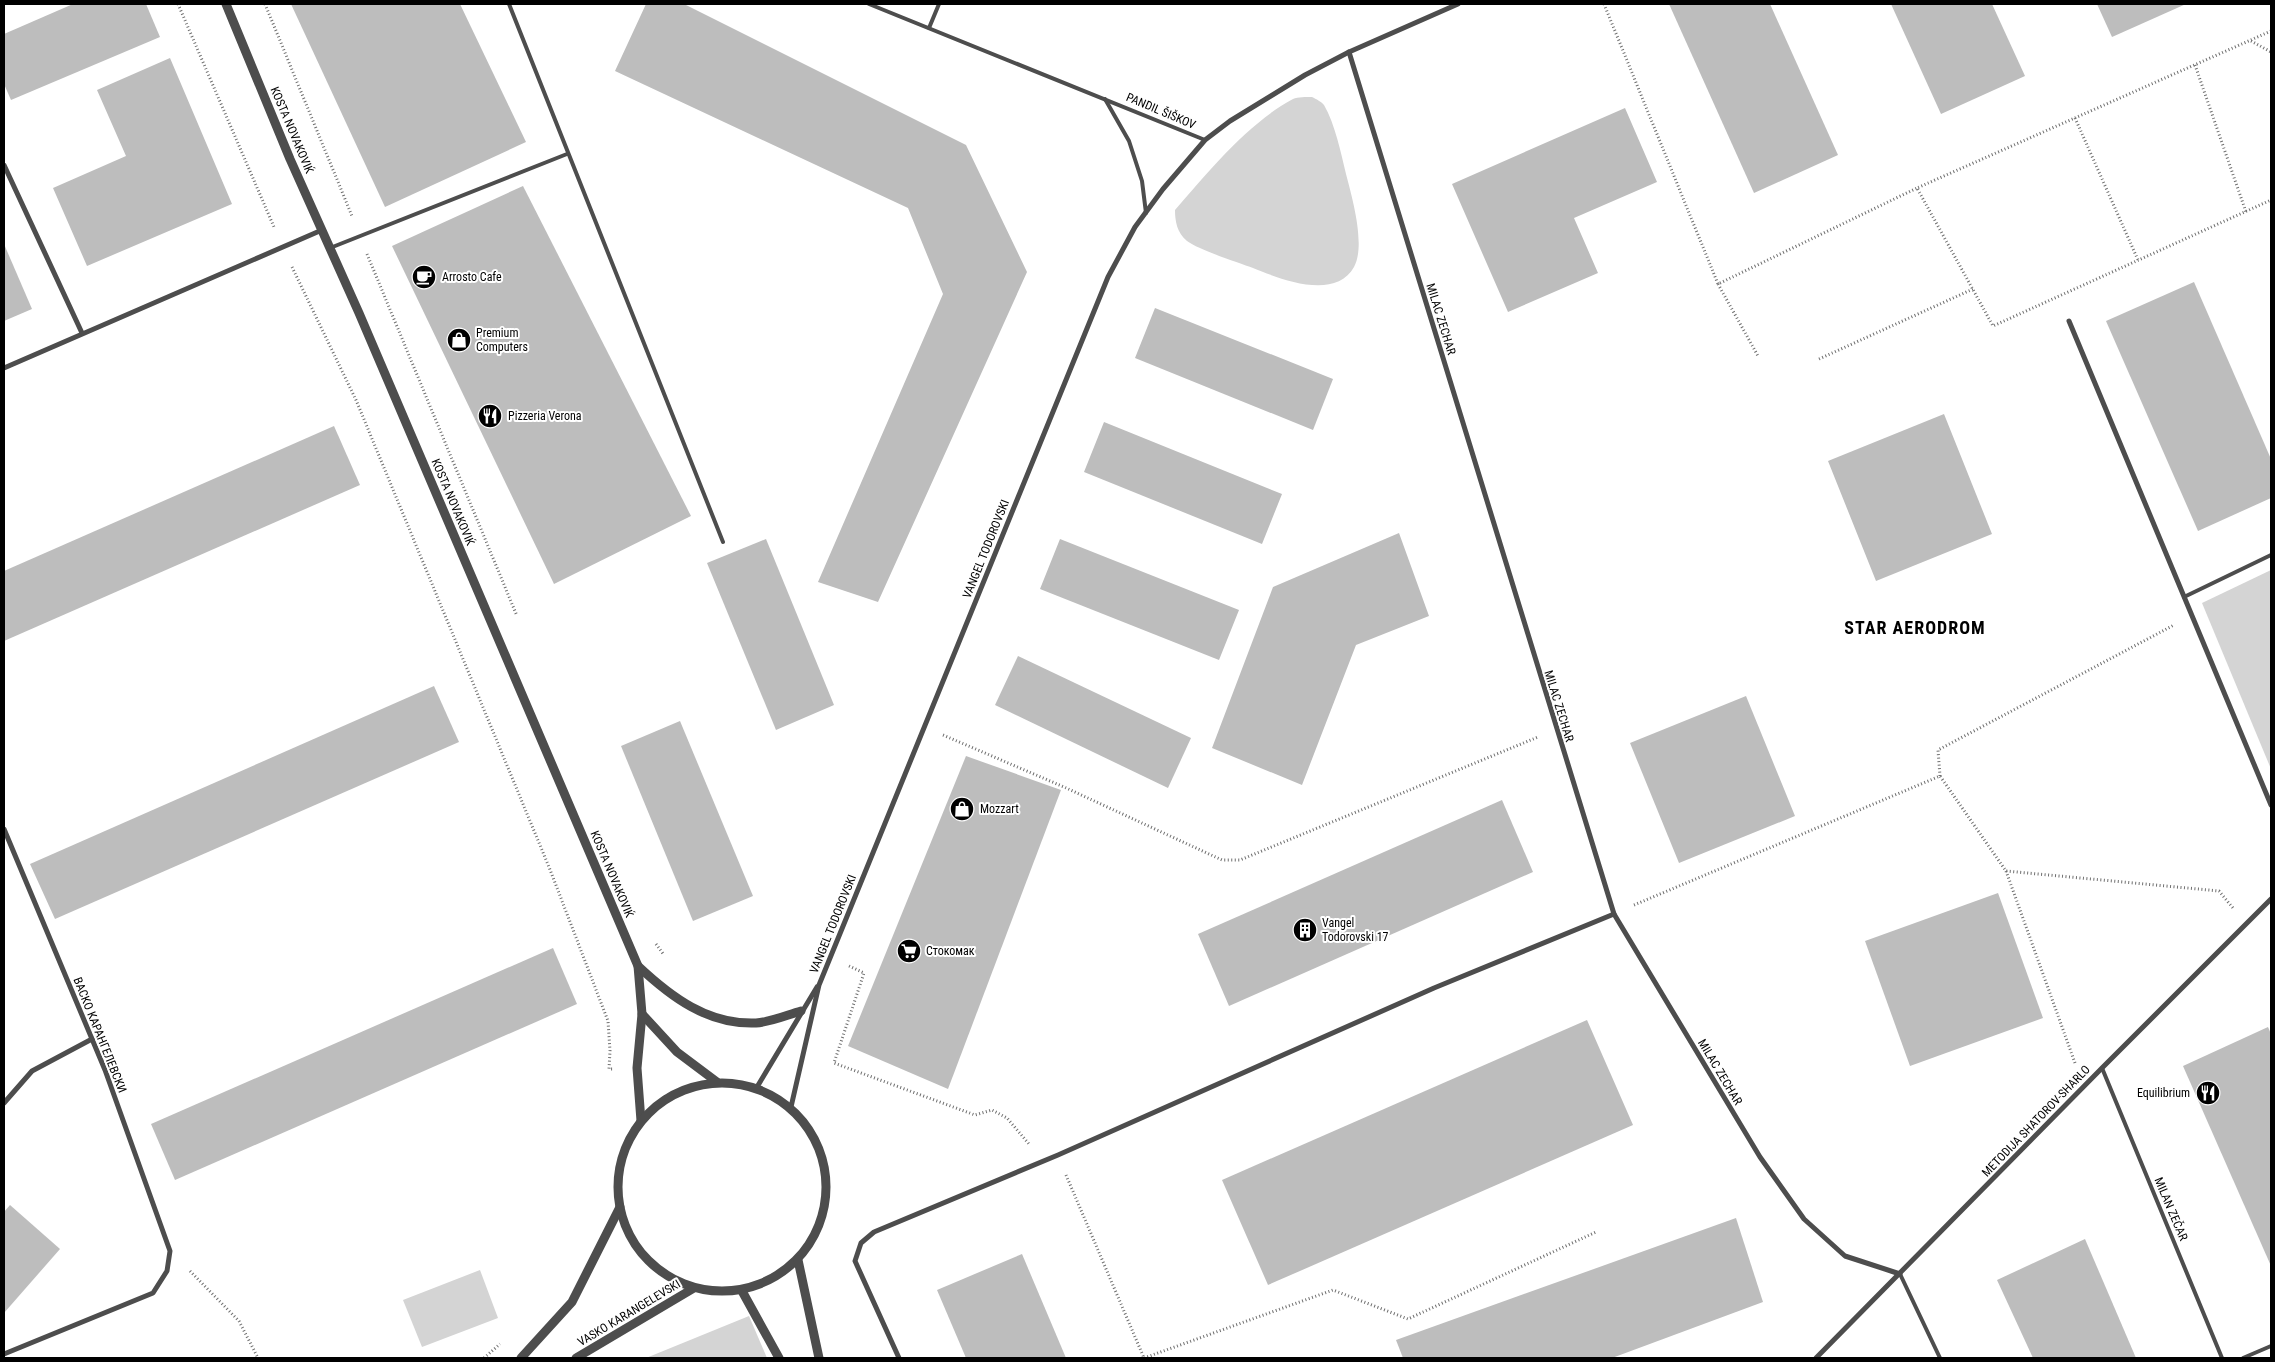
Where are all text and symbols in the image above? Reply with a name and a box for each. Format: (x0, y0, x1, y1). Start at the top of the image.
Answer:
street label: KOSTA NOVAKOVIḰ (267, 84, 318, 176)
street label: PANDIL ŠIŠKOV (1124, 89, 1198, 132)
cafe icon: Arrosto Cafe (411, 264, 437, 290)
place label: Arrosto Cafe (442, 270, 502, 284)
street label: MILAC ZECHAR (1423, 281, 1459, 357)
place label: Premium Computers (476, 326, 528, 354)
shop icon: Premium Computers (446, 327, 472, 353)
restaurant icon: Pizzeria Verona (477, 403, 503, 429)
place label: Pizzeria Verona (508, 409, 582, 423)
street label: KOSTA NOVAKOVIḰ (428, 456, 479, 548)
street label: VANGEL TODOROVSKI (960, 498, 1012, 600)
district label: STAR AERODROM (1844, 617, 1986, 638)
street label: MILAC ZECHAR (1541, 668, 1577, 744)
shop icon: Mozzart (949, 796, 975, 822)
place label: Mozzart (980, 802, 1019, 816)
street label: KOSTA NOVAKOVIḰ (587, 828, 638, 920)
street label: VANGEL TODOROVSKI (807, 873, 859, 975)
place label: Vangel Todorovski 17 (1322, 916, 1389, 944)
building icon: Vangel Todorovski 17 (1292, 917, 1318, 943)
supermarket icon: Стокомак (896, 938, 922, 964)
place label: Стокомак (926, 944, 975, 958)
street label: ВАСКО КАРАНГЕЛЕВСКИ (70, 975, 130, 1095)
street label: MILAC ZECHAR (1695, 1037, 1745, 1108)
street label: METODIJA SHATOROV-SHARLO (1979, 1062, 2093, 1180)
restaurant icon: Equilibrium (2195, 1080, 2221, 1106)
place label: Equilibrium (2137, 1086, 2190, 1100)
street label: MILAN ZEČAR (2151, 1175, 2192, 1243)
street label: VASKO KARANGELEVSKI (575, 1277, 683, 1349)

